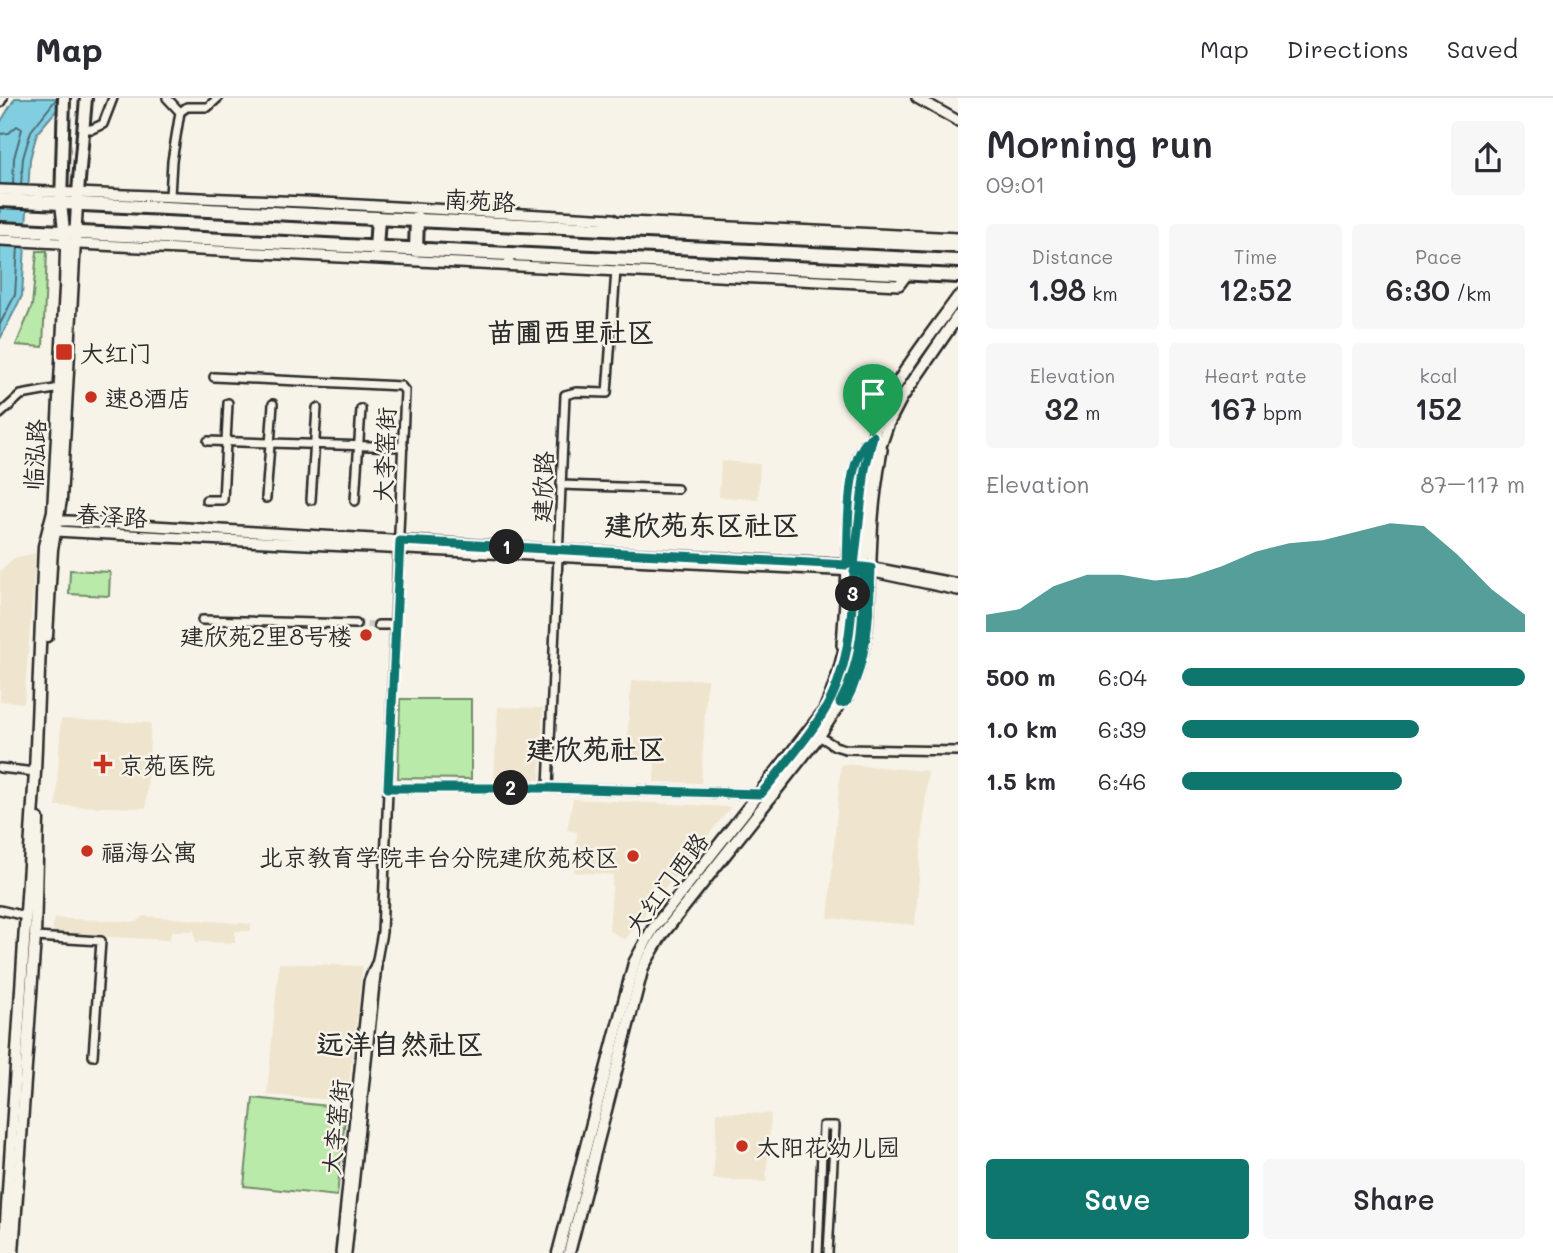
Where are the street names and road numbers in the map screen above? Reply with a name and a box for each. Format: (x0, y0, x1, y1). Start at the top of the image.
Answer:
street label: 南苑路 (443, 183, 517, 217)
street label: 大李窑街 (367, 406, 401, 504)
street label: 临泓路 (17, 418, 51, 492)
street label: 建欣路 (525, 450, 559, 524)
street label: 春泽路 (75, 497, 149, 533)
street label: 大红门西路 (618, 826, 714, 940)
street label: 大李窑街 (315, 1078, 355, 1176)

